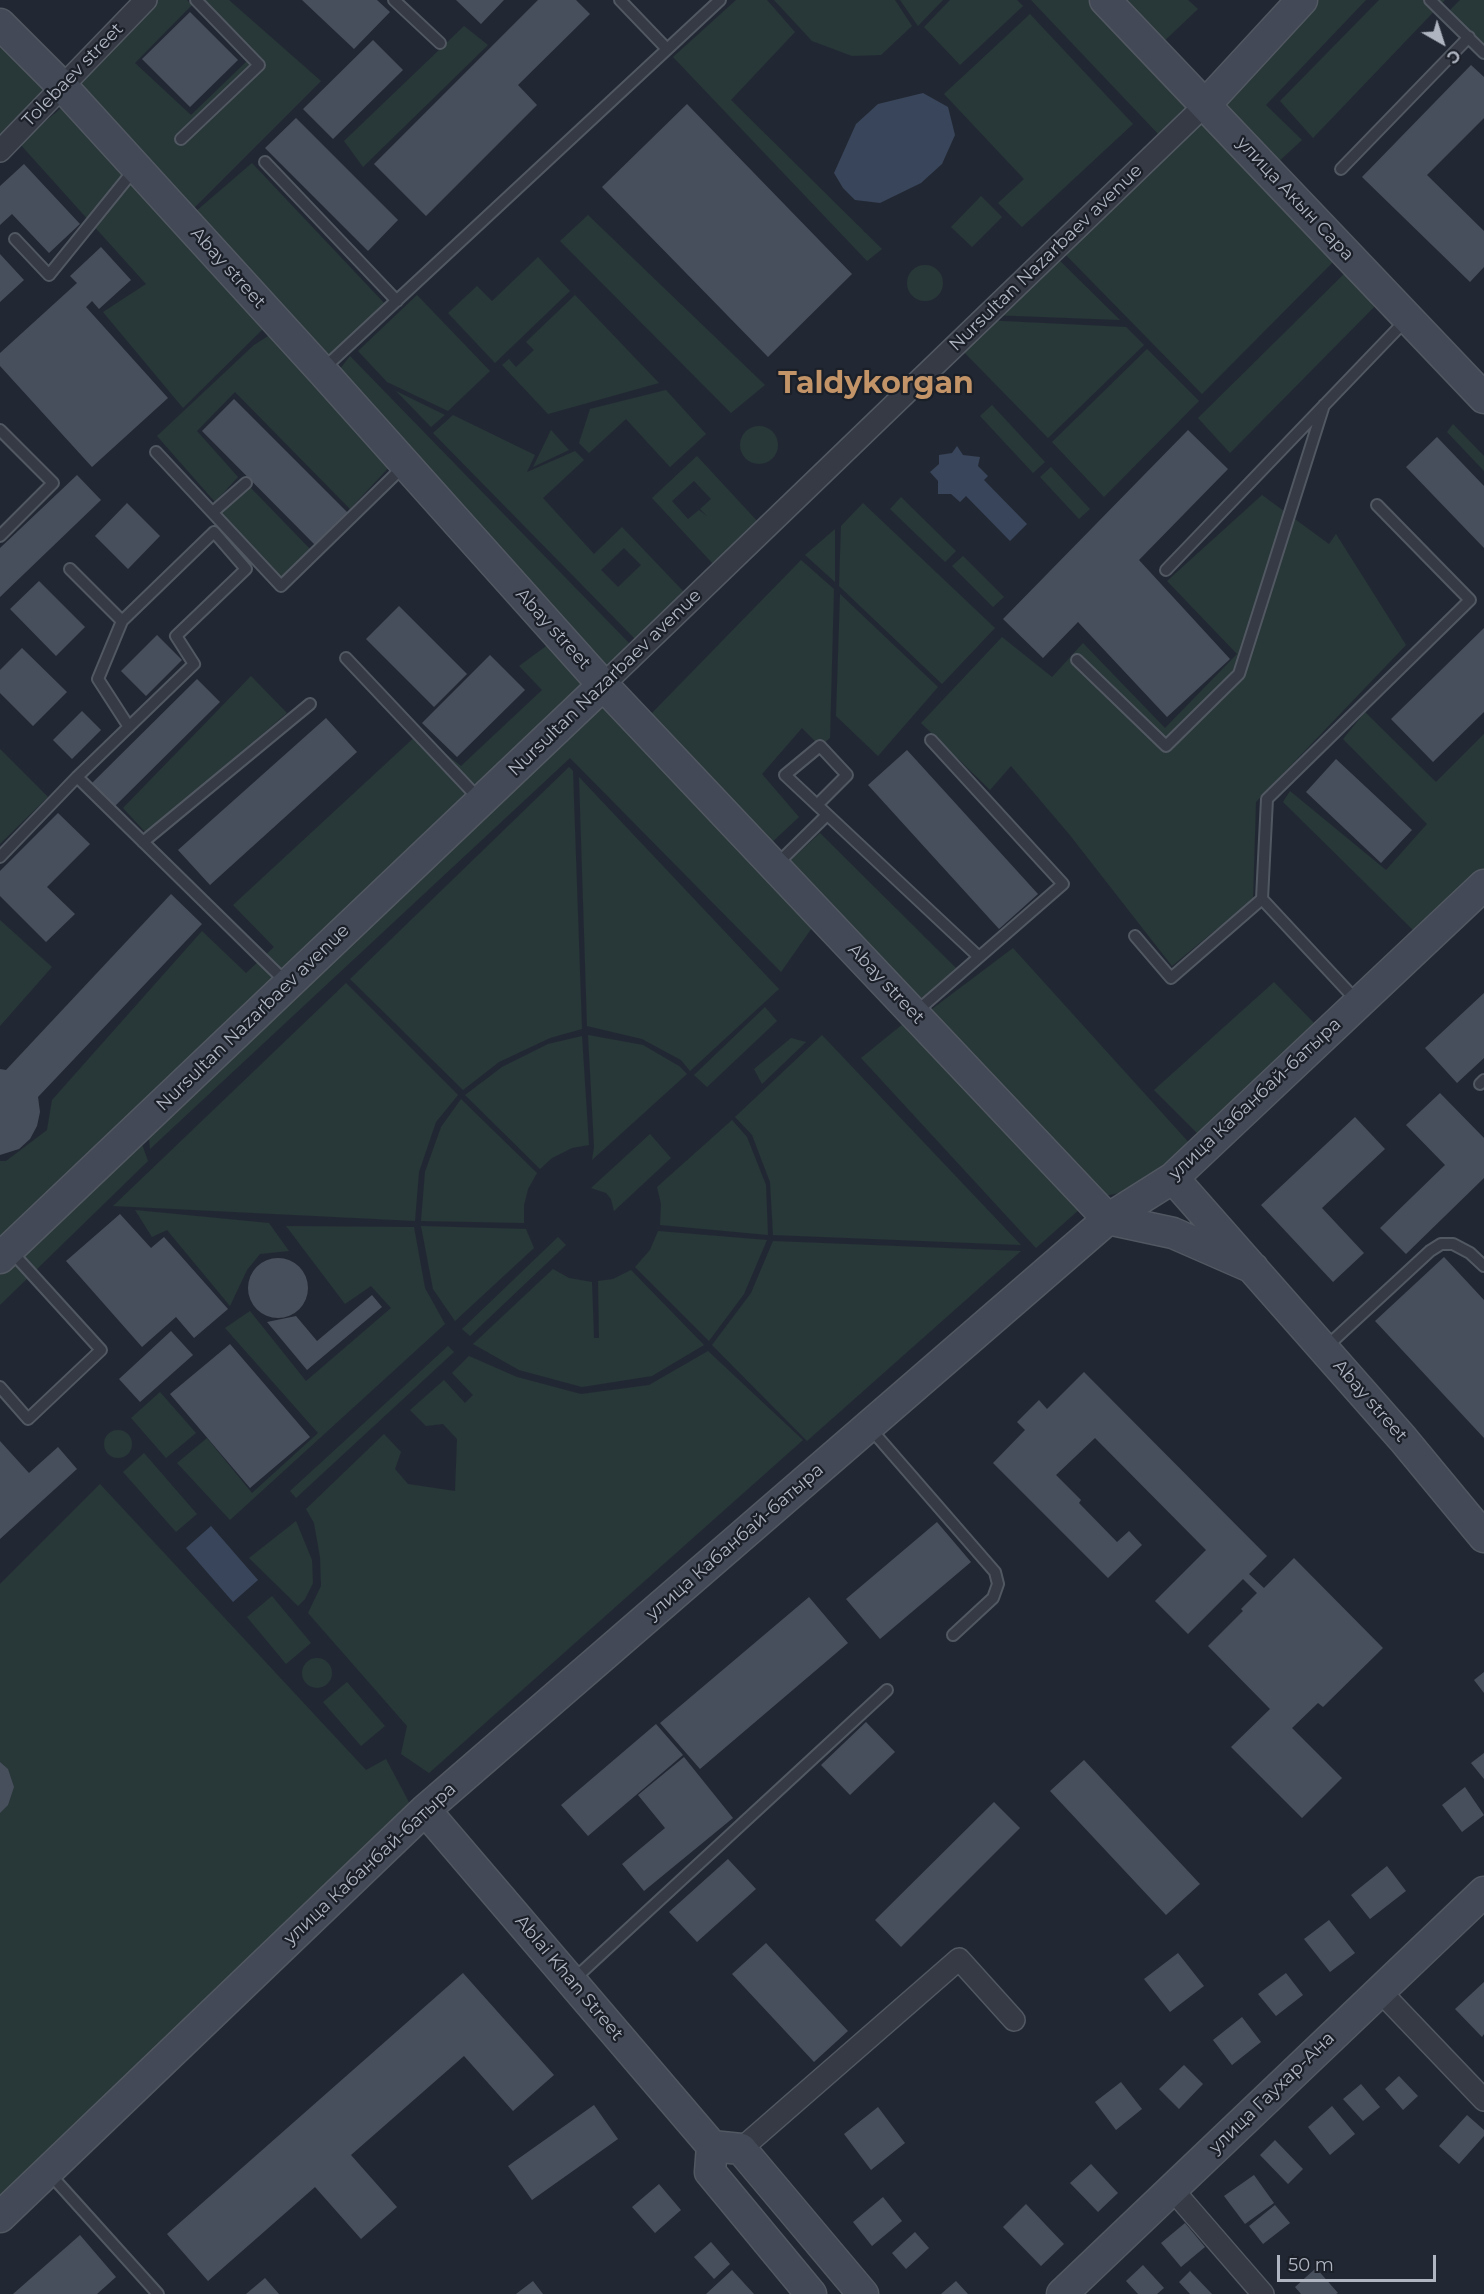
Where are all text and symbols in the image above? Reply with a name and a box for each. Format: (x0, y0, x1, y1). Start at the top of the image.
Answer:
north arrow (1412, 12, 1472, 72)
street label: Tolebaev street (18, 18, 128, 132)
text: С (1443, 45, 1464, 67)
street label: улица Акын Сара (1232, 132, 1358, 266)
street label: Nursultan Nazarbaev avenue (945, 160, 1147, 356)
street label: Abay street (186, 223, 270, 313)
district label: Taldykorgan (778, 366, 974, 402)
street label: Abay street (511, 584, 595, 674)
street label: Nursultan Nazarbaev avenue (504, 585, 706, 781)
street label: Nursultan Nazarbaev avenue (152, 920, 354, 1116)
street label: Abay street (843, 939, 929, 1029)
street label: улица Кабанбай-батыра (1164, 1013, 1346, 1185)
street label: Abay street (1328, 1355, 1412, 1447)
street label: улица Кабанбай-батыра (642, 1459, 828, 1625)
street label: улица Кабанбай-батыра (279, 1778, 461, 1950)
street label: Ablai Khan Street (510, 1911, 628, 2045)
street label: улица Гаухар-Ана (1205, 2028, 1339, 2158)
scale bar (1280, 2243, 1439, 2281)
text: 50 m (1288, 2254, 1334, 2276)

